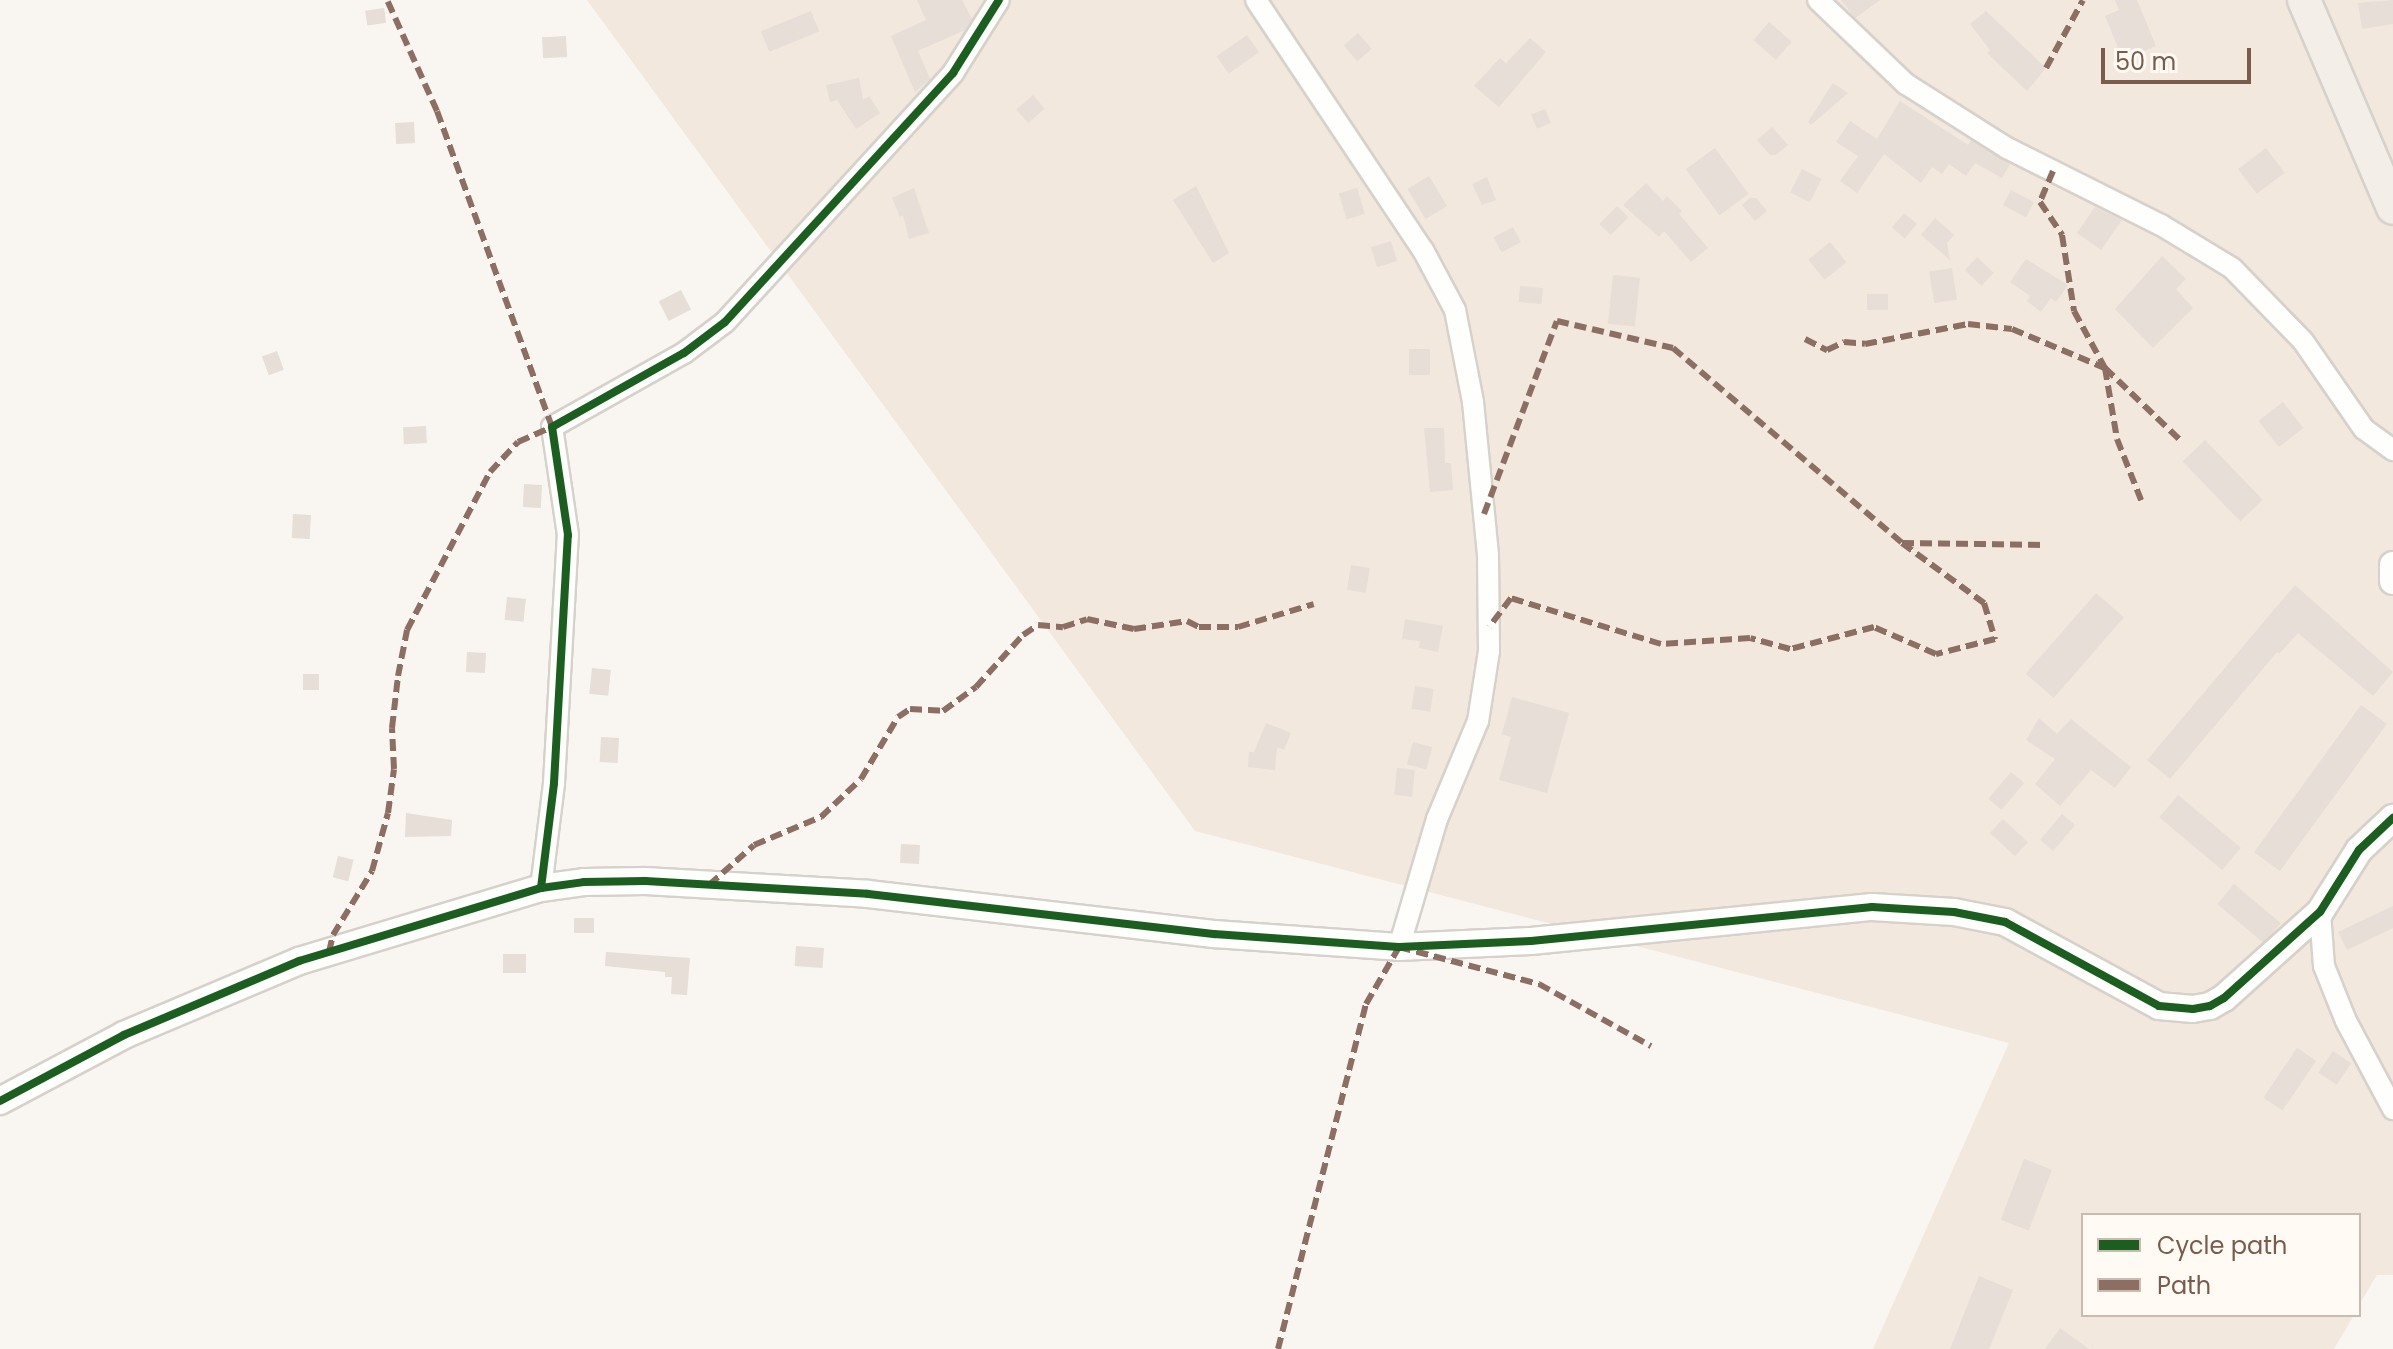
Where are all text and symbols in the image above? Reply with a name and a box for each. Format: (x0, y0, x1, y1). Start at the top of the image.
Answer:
scale bar (2105, 32, 2255, 82)
text: 50 m (2115, 45, 2176, 78)
legend (2081, 1213, 2361, 1317)
text: Cycle path (2157, 1229, 2287, 1262)
text: Path (2157, 1269, 2211, 1302)

